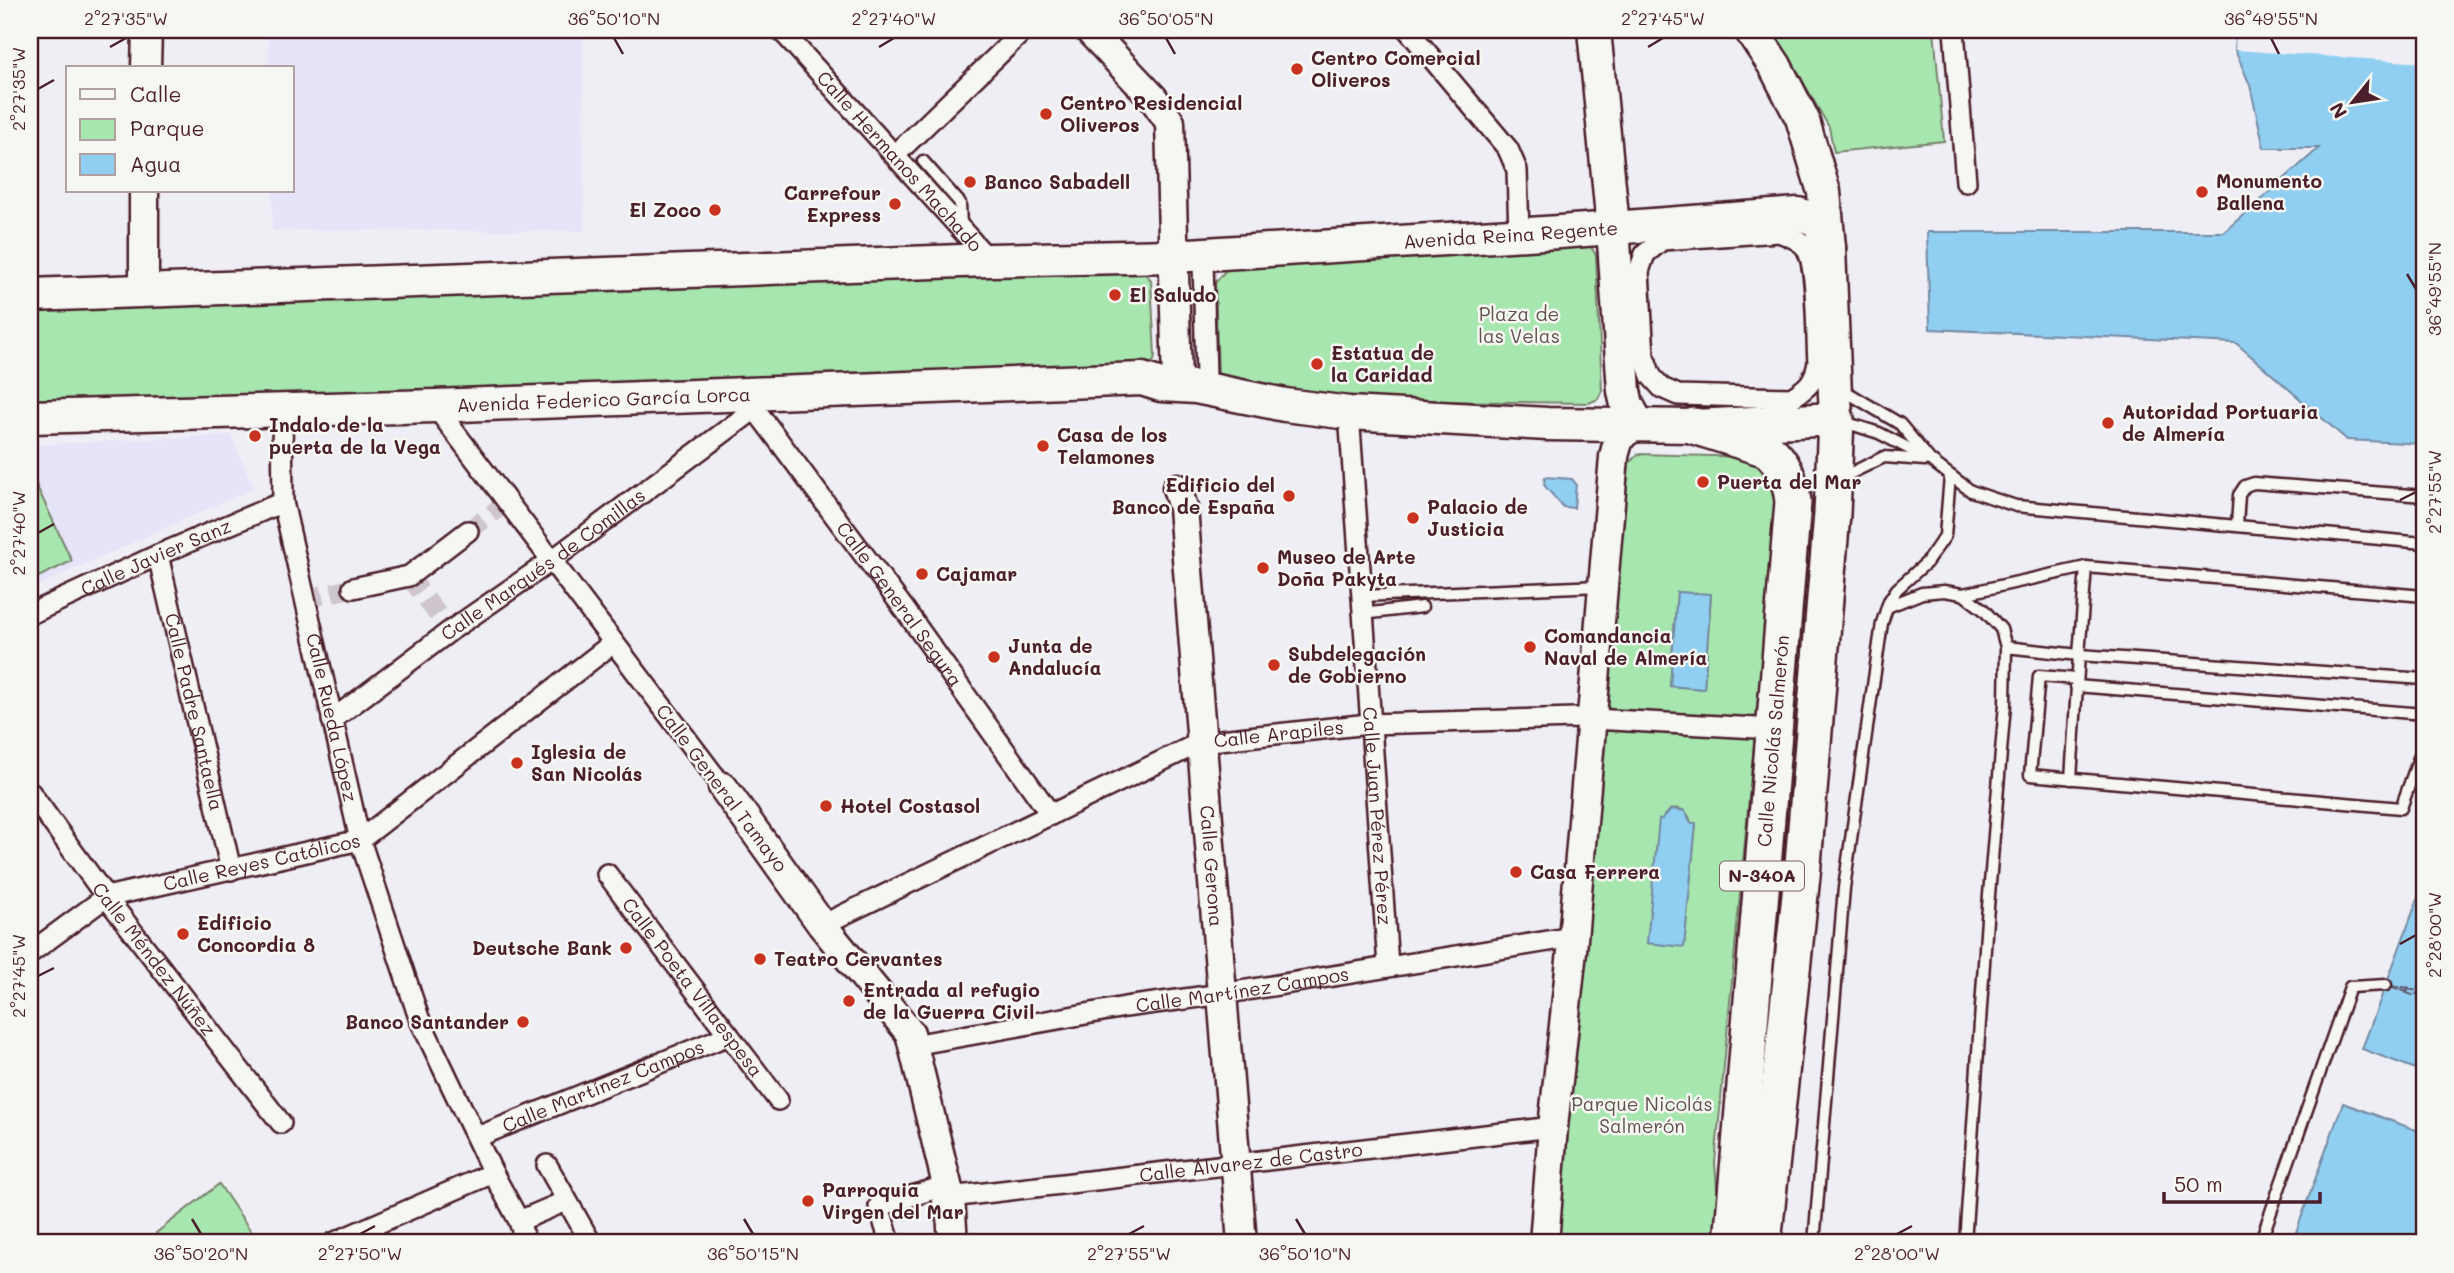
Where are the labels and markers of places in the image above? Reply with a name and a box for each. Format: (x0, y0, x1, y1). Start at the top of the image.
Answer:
place label: Centro Comercial Oliveros (1311, 45, 1481, 92)
marker: Centro Comercial Oliveros (1289, 61, 1305, 77)
place label: Centro Residencial Oliveros (1060, 90, 1242, 137)
marker: Centro Residencial Oliveros (1038, 106, 1054, 122)
place label: Monumento Ballena (2216, 168, 2322, 215)
place label: Banco Sabadell (984, 169, 1130, 194)
marker: Banco Sabadell (962, 174, 978, 190)
place label: Carrefour Express (784, 180, 881, 227)
marker: Monumento Ballena (2194, 184, 2210, 200)
marker: Carrefour Express (887, 196, 903, 212)
place label: El Zoco (629, 197, 701, 222)
marker: El Zoco (707, 202, 723, 218)
place label: El Saludo (1129, 282, 1216, 307)
marker: El Saludo (1107, 287, 1123, 303)
place label: Estatua de la Caridad (1331, 340, 1434, 387)
marker: Estatua de la Caridad (1309, 356, 1325, 372)
place label: Autoridad Portuaria de Almería (2122, 399, 2318, 446)
place label: Indalo de la puerta de la Vega (269, 412, 441, 459)
marker: Autoridad Portuaria de Almería (2100, 415, 2116, 431)
place label: Casa de los Telamones (1057, 422, 1167, 469)
marker: Indalo de la puerta de la Vega (247, 428, 263, 444)
marker: Casa de los Telamones (1035, 438, 1051, 454)
place label: Puerta del Mar (1717, 469, 1861, 494)
place label: Edificio del Banco de España (1112, 472, 1275, 519)
marker: Puerta del Mar (1695, 474, 1711, 490)
marker: Edificio del Banco de España (1281, 488, 1297, 504)
place label: Palacio de Justicia (1427, 494, 1528, 541)
marker: Palacio de Justicia (1405, 510, 1421, 526)
place label: Museo de Arte Doña Pakyta (1277, 544, 1416, 591)
marker: Museo de Arte Doña Pakyta (1255, 560, 1271, 576)
place label: Cajamar (936, 561, 1017, 586)
marker: Cajamar (914, 566, 930, 582)
place label: Comandancia Naval de Almería (1544, 623, 1707, 670)
place label: Junta de Andalucía (1008, 633, 1102, 680)
marker: Comandancia Naval de Almería (1522, 639, 1538, 655)
place label: Subdelegación de Gobierno (1288, 641, 1426, 688)
marker: Junta de Andalucía (986, 649, 1002, 665)
marker: Subdelegación de Gobierno (1266, 657, 1282, 673)
place label: Iglesia de San Nicolás (531, 739, 642, 786)
marker: Iglesia de San Nicolás (509, 755, 525, 771)
place label: Hotel Costasol (840, 793, 980, 818)
marker: Hotel Costasol (818, 798, 834, 814)
place label: Casa Ferrera (1530, 859, 1660, 884)
marker: Casa Ferrera (1508, 864, 1524, 880)
place label: Edificio Concordia 8 (197, 910, 315, 957)
marker: Edificio Concordia 8 (175, 926, 191, 942)
place label: Deutsche Bank (472, 935, 612, 960)
marker: Deutsche Bank (618, 940, 634, 956)
place label: Teatro Cervantes (774, 946, 942, 971)
marker: Teatro Cervantes (752, 951, 768, 967)
place label: Entrada al refugio de la Guerra Civil (863, 977, 1040, 1024)
marker: Entrada al refugio de la Guerra Civil (841, 993, 857, 1009)
place label: Banco Santander (345, 1009, 509, 1034)
marker: Banco Santander (515, 1014, 531, 1030)
place label: Parroquia Virgen del Mar (822, 1177, 964, 1224)
marker: Parroquia Virgen del Mar (800, 1193, 816, 1209)

